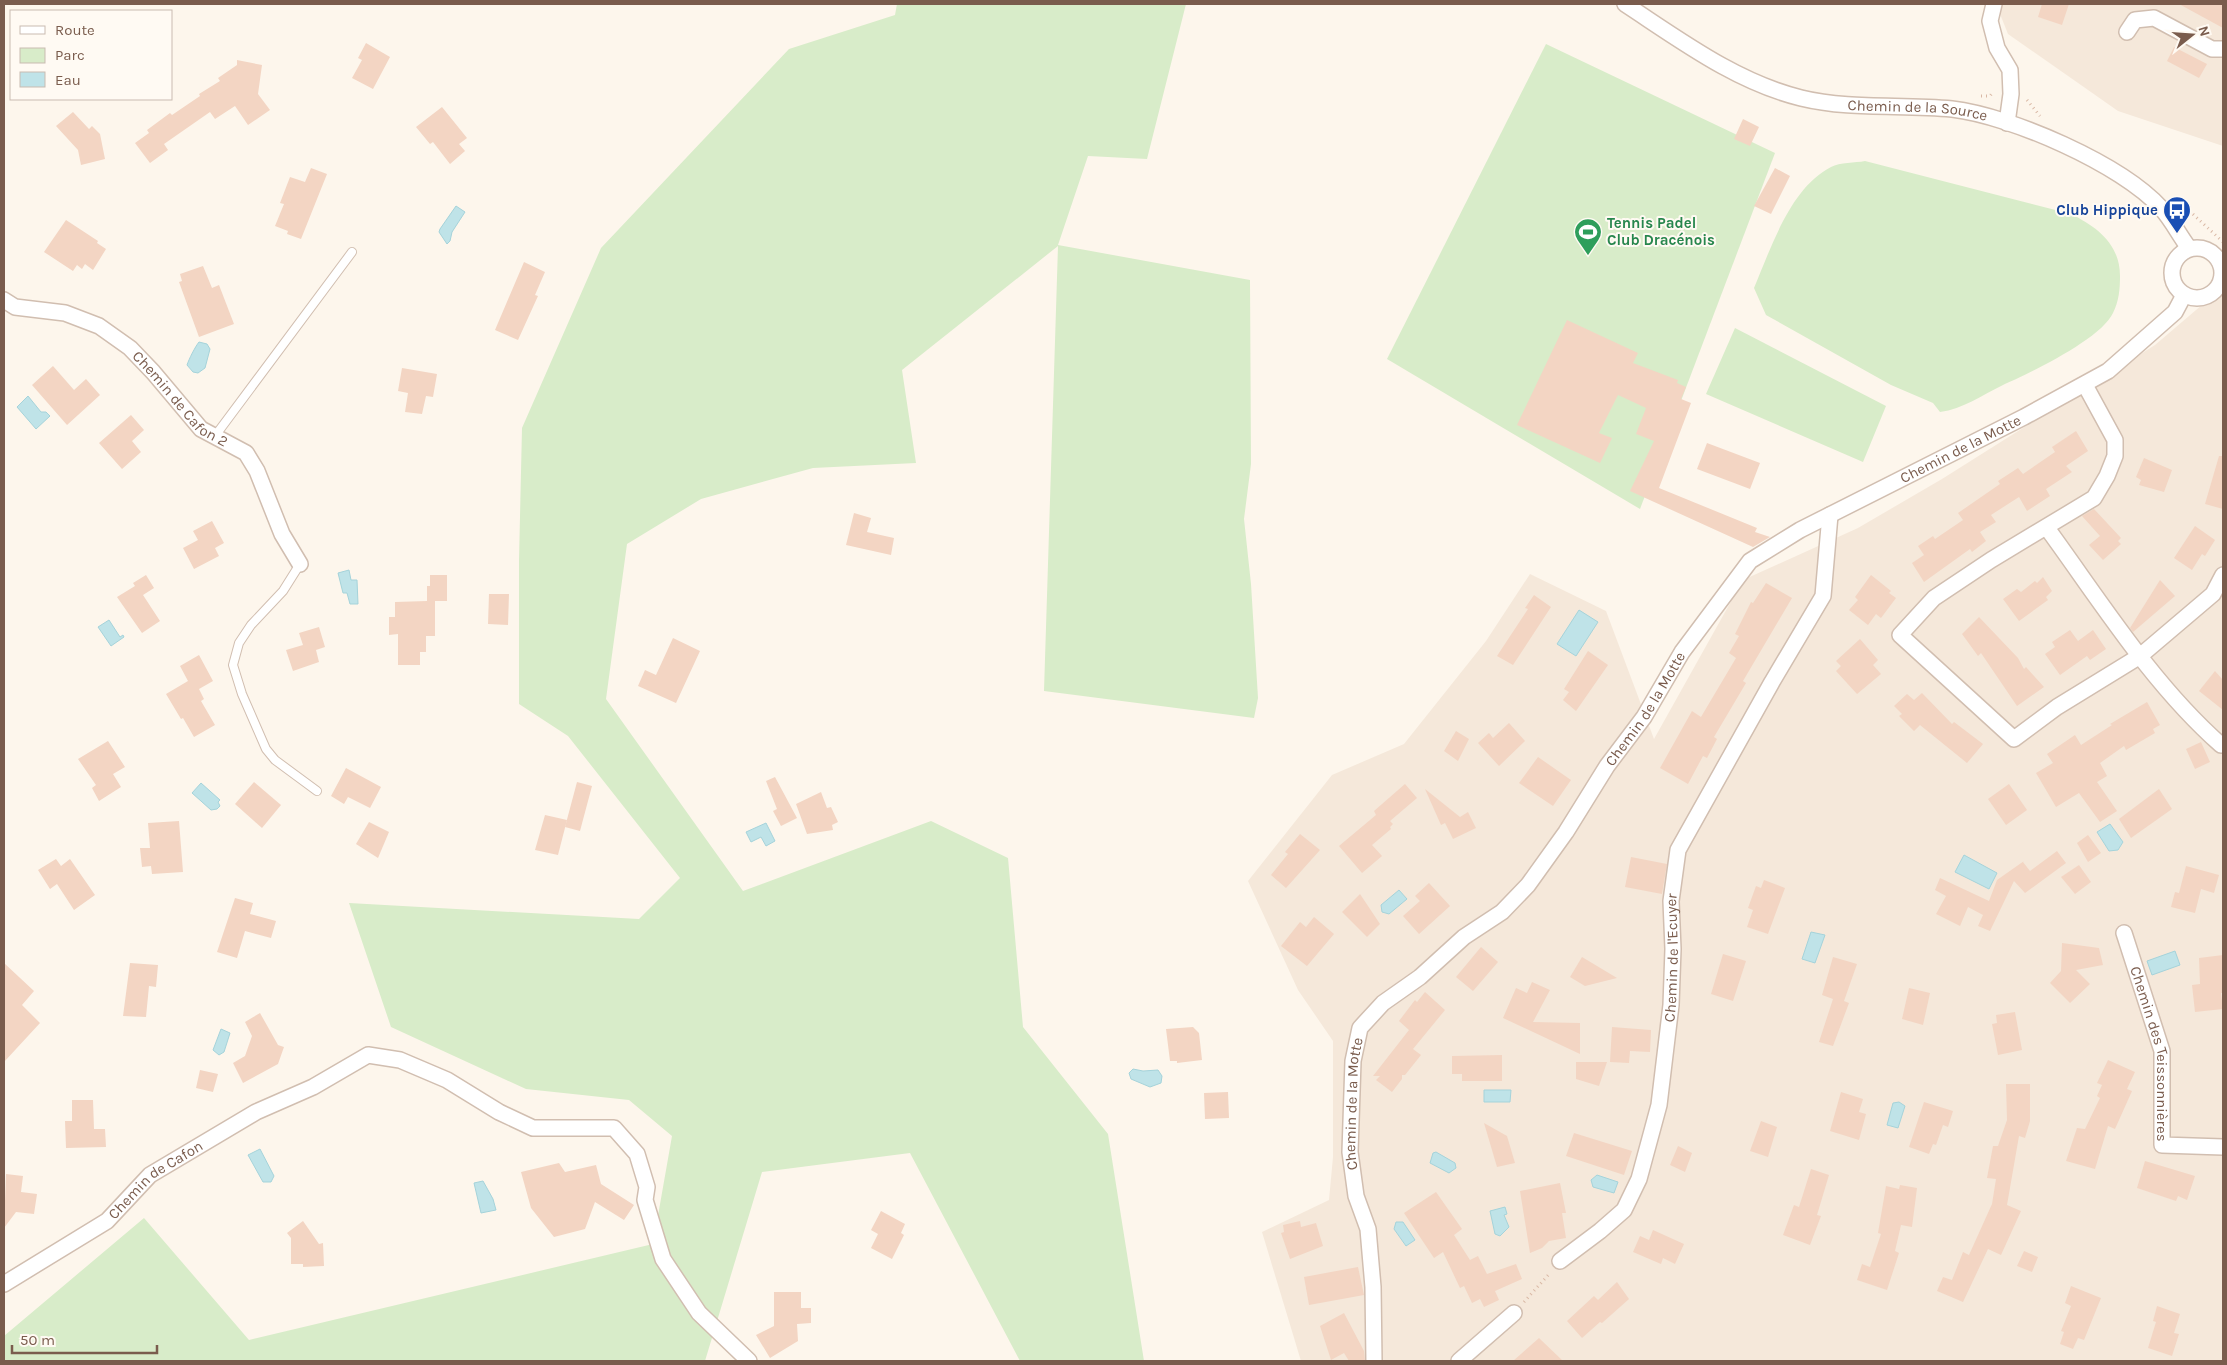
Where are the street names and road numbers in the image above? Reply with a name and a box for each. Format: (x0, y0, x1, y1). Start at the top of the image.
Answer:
street label: Chemin de la Source (1847, 96, 1989, 125)
street label: Chemin de Cafon 2 (129, 347, 231, 451)
street label: Chemin de la Motte (1897, 411, 2024, 487)
street label: Chemin de la Motte (1601, 648, 1689, 770)
street label: Chemin de l'Ecuyer (1660, 892, 1682, 1023)
street label: Chemin des Teissonnières (2126, 964, 2172, 1142)
street label: Chemin de la Motte (1341, 1036, 1367, 1171)
street label: Chemin de Cafon (104, 1137, 206, 1223)

